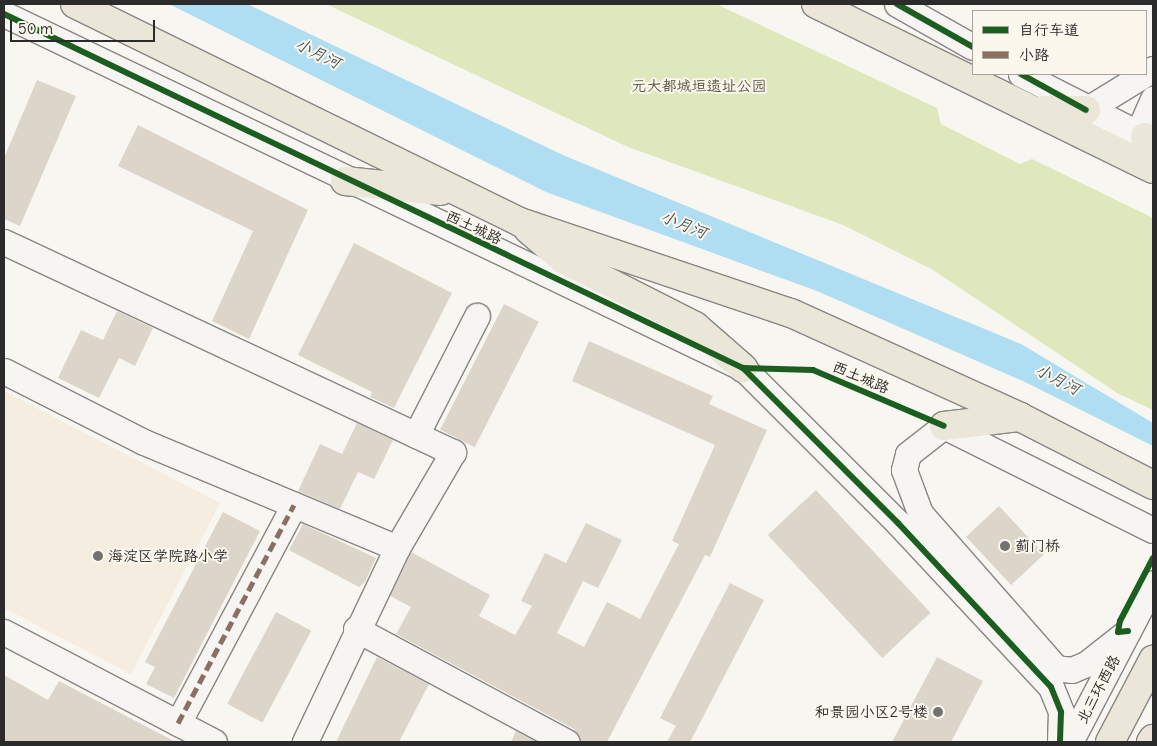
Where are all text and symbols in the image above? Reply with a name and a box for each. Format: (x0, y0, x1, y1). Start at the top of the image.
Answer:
scale bar (12, 10, 158, 42)
legend (972, 10, 1147, 75)
text: 50 m (18, 19, 53, 38)
text: 自行车道 (1019, 20, 1079, 39)
water label: 小月河 (292, 34, 344, 72)
text: 小路 (1019, 45, 1049, 64)
park label: 元大都城垣遗址公园 (632, 77, 766, 95)
street label: 西土城路 (443, 206, 505, 248)
water label: 小月河 (658, 206, 710, 242)
street label: 西土城路 (830, 357, 892, 397)
water label: 小月河 (1032, 360, 1084, 398)
place label: 蓟门桥 (1015, 537, 1060, 555)
marker: 蓟门桥 (999, 540, 1011, 552)
place label: 海淀区学院路小学 (108, 547, 228, 565)
marker: 海淀区学院路小学 (92, 550, 104, 562)
street label: 北三环西路 (1072, 652, 1124, 726)
place label: 和景园小区2号楼 (815, 703, 928, 721)
marker: 和景园小区2号楼 (932, 706, 944, 718)

